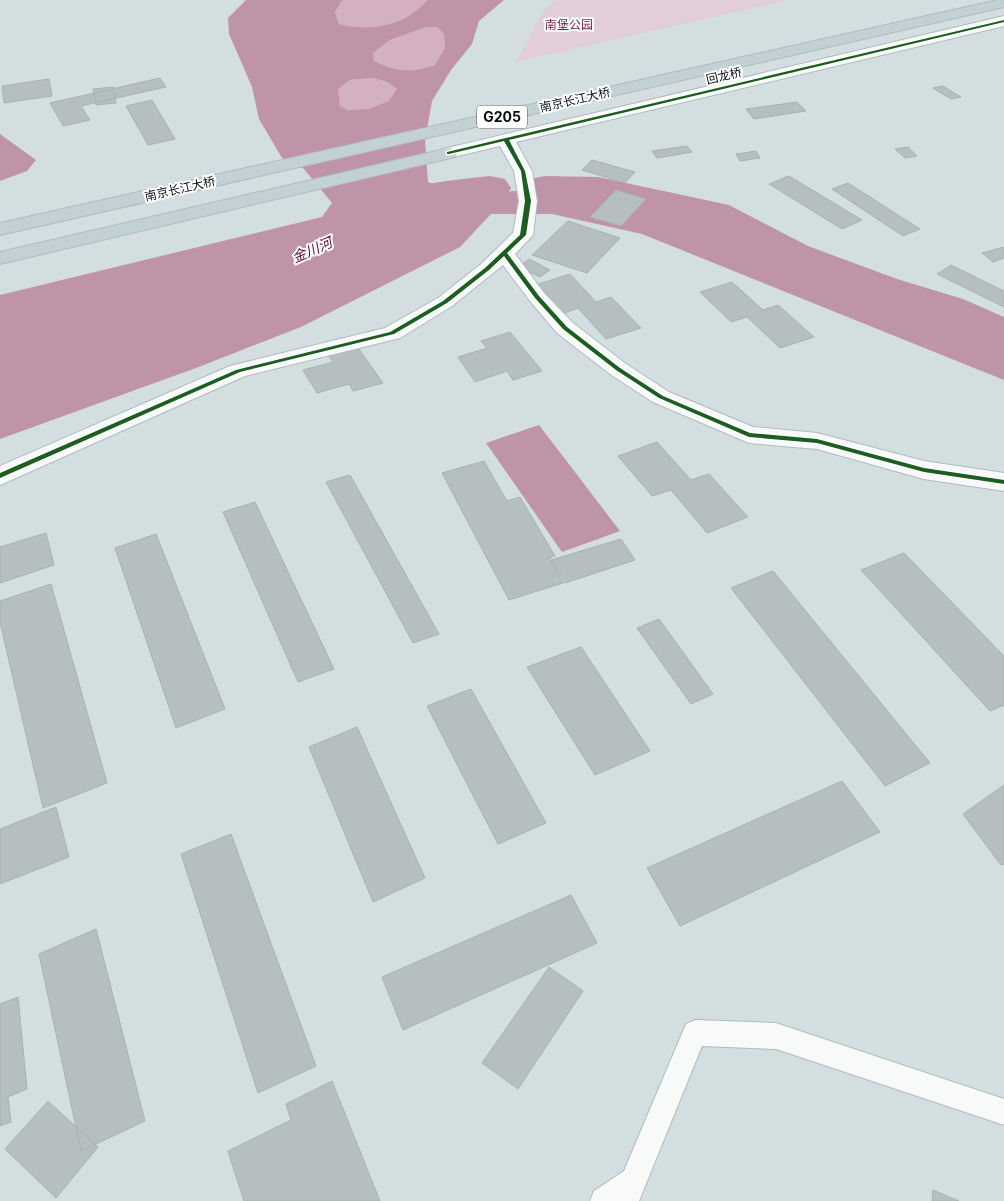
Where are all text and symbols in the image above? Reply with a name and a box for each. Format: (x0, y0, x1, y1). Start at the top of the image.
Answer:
park label: 南堡公园 (545, 17, 593, 32)
street label: 回龙桥 (705, 64, 743, 87)
street label: 南京长江大桥 (538, 84, 612, 115)
road number: G205 (477, 105, 527, 128)
street label: 南京长江大桥 (143, 173, 217, 204)
water label: 金川河 (289, 232, 337, 266)

